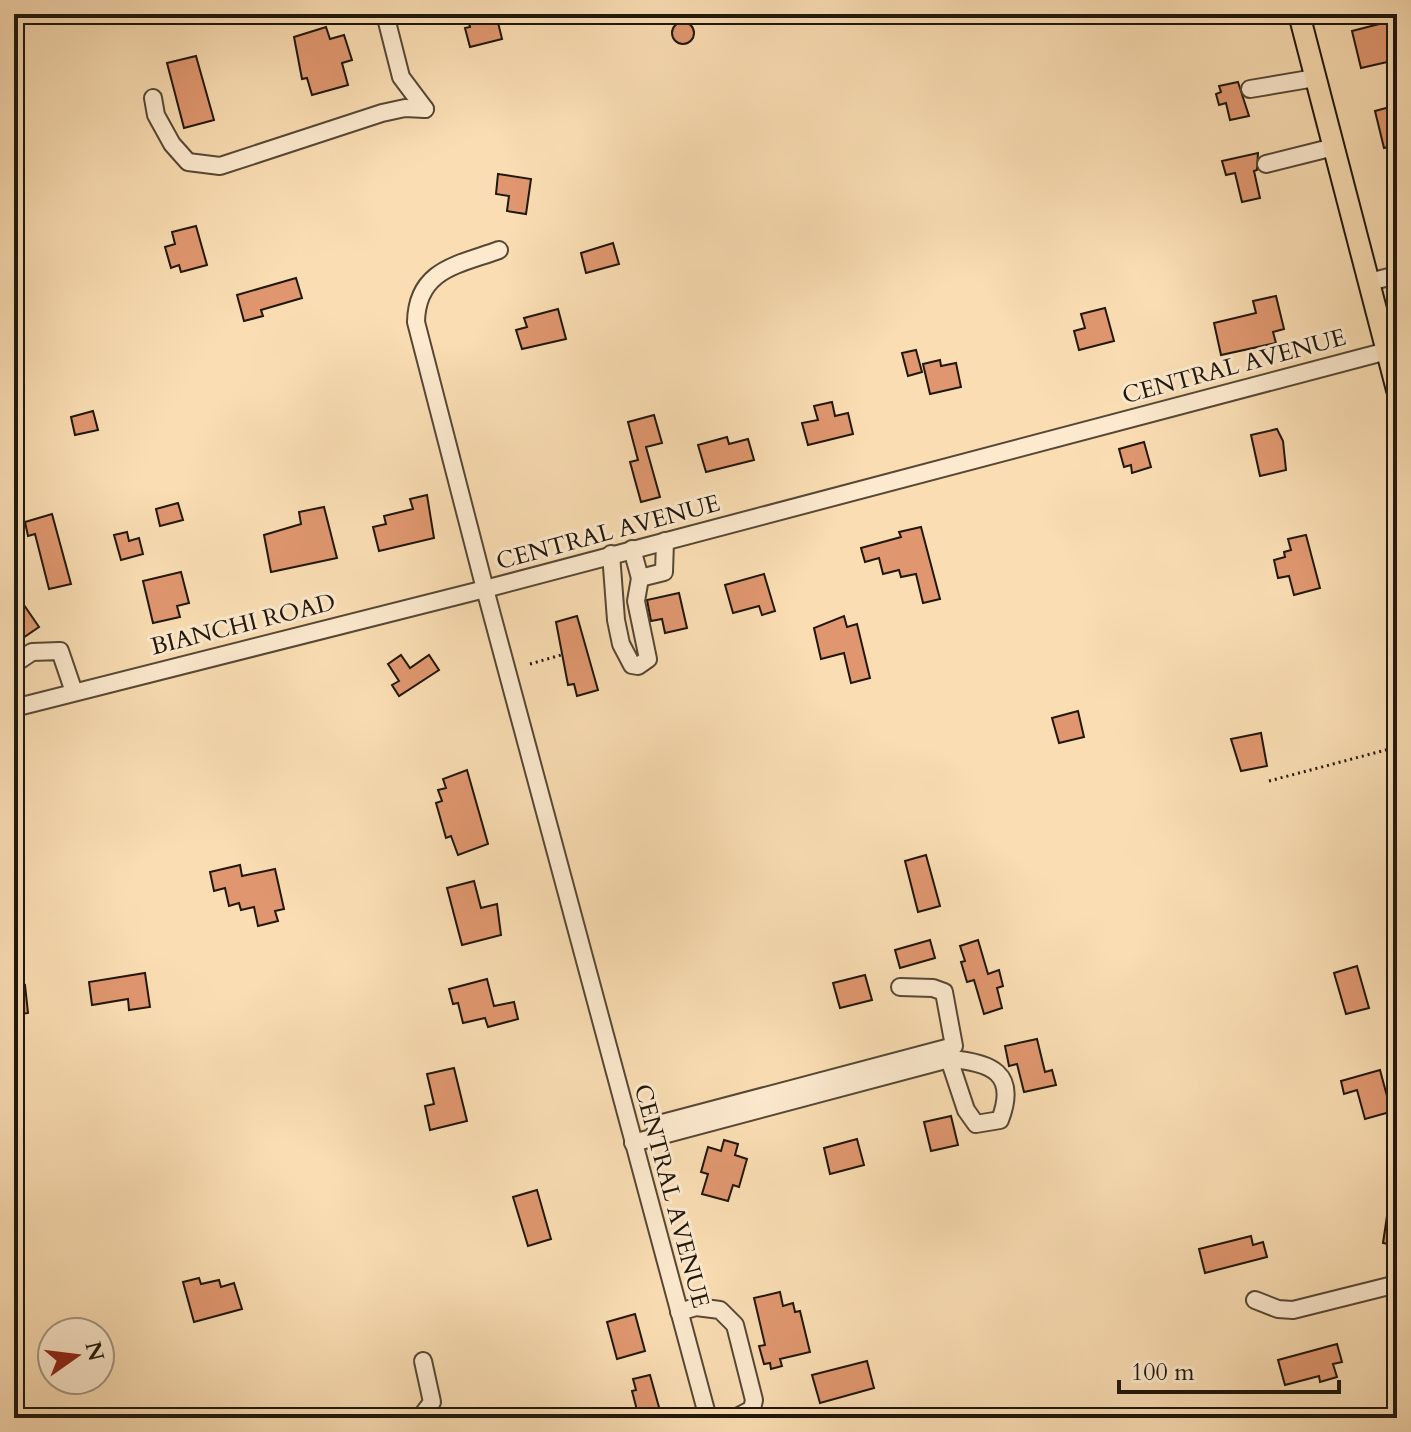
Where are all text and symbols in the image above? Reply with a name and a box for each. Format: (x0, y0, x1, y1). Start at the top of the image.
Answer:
street label: CENTRAL AVENUE (1119, 321, 1350, 412)
street label: CENTRAL AVENUE (493, 487, 724, 578)
street label: BIANCHI ROAD (147, 586, 339, 663)
street label: CENTRAL AVENUE (626, 1081, 717, 1312)
north arrow (36, 1316, 116, 1396)
text: N (78, 1339, 111, 1364)
scale bar (1119, 1344, 1339, 1394)
text: 100 m (1131, 1356, 1195, 1389)

